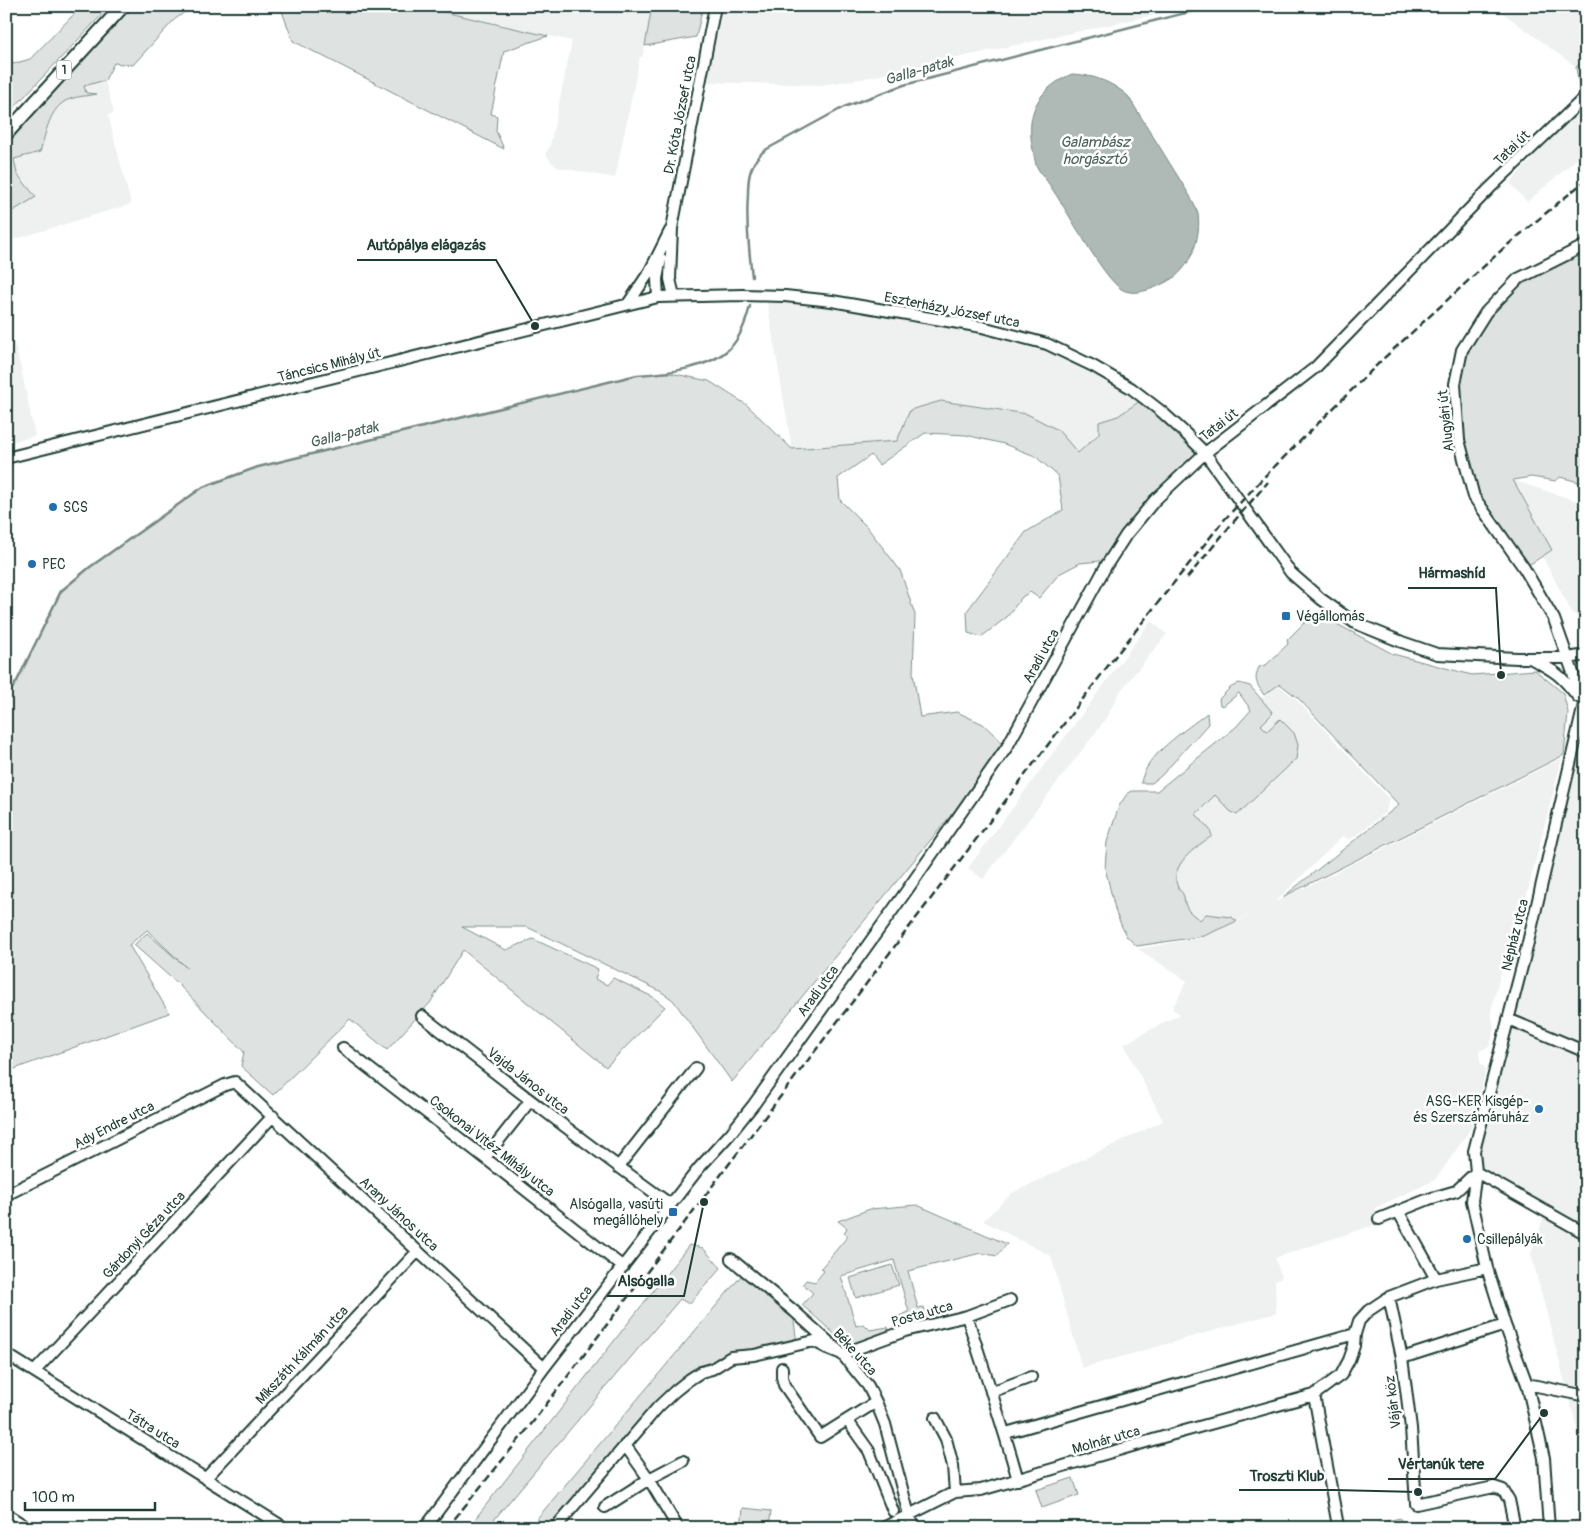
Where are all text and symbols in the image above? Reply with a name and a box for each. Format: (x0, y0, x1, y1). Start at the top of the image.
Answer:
water label: Galla-patak (883, 52, 957, 90)
street label: Dr. Kóta József utca (660, 54, 700, 176)
road number: 1 (56, 60, 72, 80)
street label: Tatai út (1490, 126, 1534, 169)
water label: Galambász horgásztó (1060, 133, 1132, 169)
callout: Autópálya elágazás (357, 230, 496, 260)
text: Autópálya elágazás (366, 236, 486, 255)
street label: Eszterházy József utca (883, 289, 1021, 331)
street label: Táncsics Mihály út (276, 344, 383, 386)
street label: Alugyári út (1434, 389, 1458, 453)
street label: Tatai út (1197, 405, 1242, 445)
water label: Galla-patak (308, 417, 382, 453)
place label: SCS (63, 499, 88, 516)
marker: SCS (47, 501, 59, 513)
place label: PEC (42, 556, 66, 573)
marker: PEC (26, 558, 38, 570)
callout: Hármashíd (1408, 558, 1496, 588)
text: Hármashíd (1418, 564, 1486, 583)
place label: Végállomás (1296, 608, 1365, 625)
marker: Végállomás (1280, 610, 1292, 622)
street label: Aradi utca (1019, 626, 1063, 686)
street label: Népház utca (1498, 897, 1532, 973)
street label: Aradi utca (794, 962, 842, 1020)
street label: Vajda János utca (484, 1044, 572, 1118)
street label: Csokonai Vitéz Mihály utca (426, 1092, 558, 1200)
place label: ASG-KER Kisgép- és Szerszámáruház (1413, 1093, 1529, 1126)
street label: Ady Endre utca (71, 1097, 157, 1153)
marker: ASG-KER Kisgép- és Szerszámáruház (1533, 1103, 1545, 1115)
street label: Arany János utca (356, 1173, 442, 1255)
street label: Gárdonyi Géza utca (99, 1188, 189, 1282)
place label: Alsógalla, vasúti megállóhely (569, 1196, 664, 1229)
marker: Alsógalla, vasúti megállóhely (667, 1206, 679, 1218)
place label: Csillepályák (1477, 1231, 1543, 1248)
marker: Csillepályák (1461, 1233, 1473, 1245)
callout: Alsógalla (607, 1266, 684, 1296)
text: Alsógalla (618, 1272, 674, 1291)
street label: Aradi utca (546, 1282, 596, 1340)
street label: Posta utca (889, 1297, 955, 1331)
street label: Mikszáth Kálmán utca (252, 1302, 352, 1408)
street label: Béke utca (829, 1325, 881, 1379)
street label: Vájár köz (1381, 1374, 1405, 1430)
street label: Tátra utca (123, 1406, 183, 1452)
street label: Molnár utca (1070, 1422, 1142, 1458)
callout: Vértanúk tere (1388, 1449, 1495, 1479)
text: Vértanúk tere (1398, 1455, 1485, 1474)
callout: Troszti Klub (1239, 1460, 1334, 1490)
text: Troszti Klub (1248, 1467, 1325, 1486)
scale bar (25, 1479, 155, 1511)
text: 100 m (32, 1488, 75, 1507)

